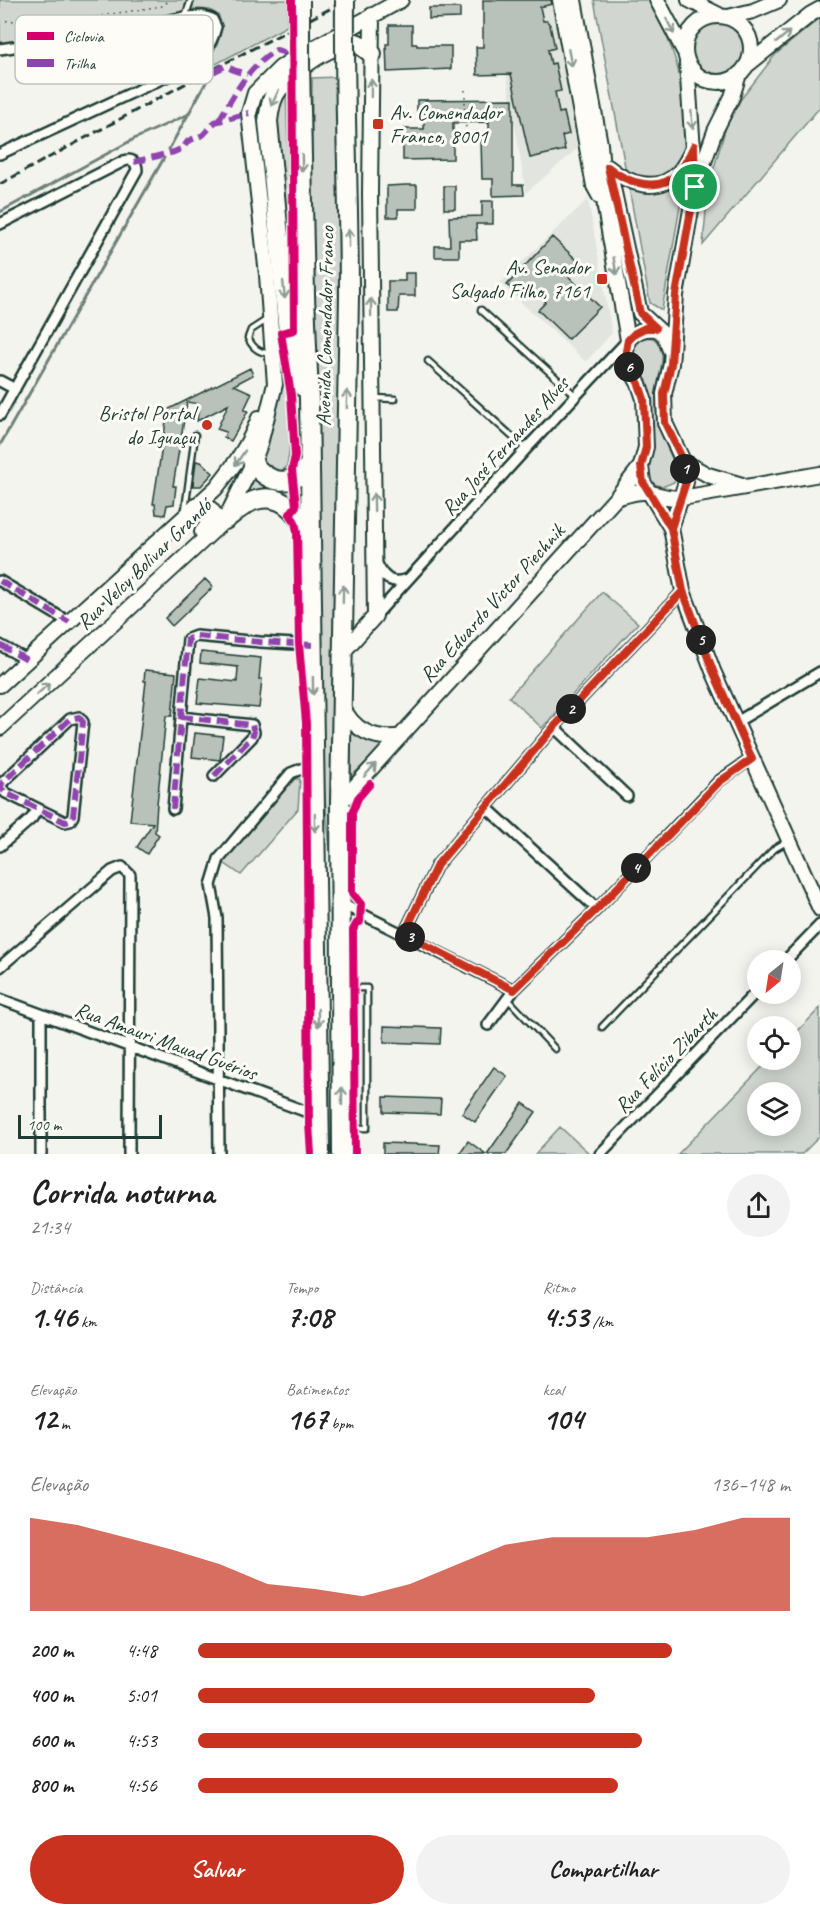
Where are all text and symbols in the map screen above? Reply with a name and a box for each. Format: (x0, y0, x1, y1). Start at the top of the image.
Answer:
legend (15, 15, 213, 84)
one-way arrow (665, 17, 677, 35)
text: Ciclovia (64, 27, 105, 47)
one-way arrow (775, 30, 790, 44)
one-way arrow (565, 47, 576, 67)
text: Trilha (64, 54, 97, 74)
one-way arrow (365, 79, 377, 99)
one-way arrow (269, 88, 280, 106)
place label: Av. Comendador Franco, 8001 (390, 99, 504, 149)
one-way arrow (686, 109, 697, 129)
marker: Av. Comendador Franco, 8001 (371, 117, 385, 131)
one-way arrow (296, 153, 308, 173)
pin (669, 161, 720, 212)
icon: arrive (678, 170, 711, 203)
street label: Avenida Comendador Franco (310, 224, 340, 426)
one-way arrow (343, 228, 355, 248)
place label: Av. Senador Salgado Filho, 7161 (449, 254, 592, 304)
one-way arrow (610, 255, 621, 275)
marker: Av. Senador Salgado Filho, 7161 (595, 272, 609, 286)
one-way arrow (279, 280, 290, 300)
one-way arrow (366, 297, 377, 317)
pin: 6 (614, 352, 644, 382)
text: 6 (625, 357, 633, 377)
street label: Rua José Fernandes Alves (436, 370, 575, 521)
one-way arrow (341, 390, 353, 409)
place label: Bristol Portal do Iguaçu (99, 400, 198, 450)
marker: Bristol Portal do Iguaçu (200, 418, 214, 432)
one-way arrow (234, 449, 246, 465)
pin: 1 (670, 454, 700, 484)
text: 1 (681, 459, 689, 479)
street label: Rua Velcy Bolivar Grandó (71, 491, 219, 635)
one-way arrow (368, 492, 380, 512)
street label: Rua Eduardo Victor Piechnik (414, 517, 571, 687)
one-way arrow (338, 584, 349, 604)
pin: 5 (686, 625, 716, 655)
text: 5 (698, 630, 704, 650)
one-way arrow (307, 676, 319, 696)
one-way arrow (35, 682, 50, 696)
pin: 2 (556, 694, 586, 724)
text: 2 (567, 699, 575, 719)
one-way arrow (363, 762, 377, 777)
one-way arrow (309, 812, 321, 832)
pin: 4 (621, 853, 651, 883)
text: 4 (632, 858, 640, 878)
pin: 3 (395, 922, 425, 952)
text: 3 (406, 927, 414, 947)
north arrow (747, 950, 801, 1004)
map controls (747, 950, 801, 1136)
street label: Rua Amauri Mauad Guérios (72, 996, 262, 1087)
street label: Rua Felício Zibarth (609, 1001, 724, 1118)
one-way arrow (312, 1007, 323, 1027)
button: locate (747, 1016, 801, 1070)
button: layers (747, 1082, 801, 1136)
one-way arrow (336, 1086, 348, 1106)
scale bar (18, 1112, 162, 1140)
text: 100 m (27, 1115, 61, 1135)
text: Corrida noturna (30, 1171, 214, 1213)
button: share (727, 1174, 790, 1237)
text: 21:34 (30, 1215, 70, 1240)
text: Distância (30, 1278, 82, 1298)
text: Tempo (286, 1278, 318, 1298)
text: Ritmo (543, 1278, 575, 1298)
text: 1.46 (30, 1298, 77, 1336)
text: 7:08 (286, 1298, 333, 1336)
text: 4:53 (543, 1298, 589, 1336)
text: km (77, 1312, 97, 1332)
text: /km (589, 1312, 613, 1332)
text: Elevação (30, 1380, 76, 1400)
text: Batimentos (286, 1380, 349, 1400)
text: kcal (543, 1380, 564, 1400)
text: 12 (30, 1400, 57, 1438)
text: 167 (286, 1400, 327, 1438)
text: 104 (543, 1400, 583, 1438)
text: m (57, 1414, 70, 1434)
text: bpm (327, 1414, 353, 1434)
text: Elevação (30, 1472, 88, 1497)
text: 136–148 m (711, 1472, 790, 1497)
text: 200 m (30, 1638, 73, 1663)
text: 4:48 (126, 1638, 157, 1663)
text: 400 m (30, 1683, 73, 1708)
text: 5:01 (126, 1683, 157, 1708)
text: 600 m (30, 1728, 74, 1753)
text: 4:53 (126, 1728, 157, 1753)
text: 800 m (30, 1773, 73, 1798)
text: 4:56 (126, 1773, 157, 1798)
button: Salvar (30, 1835, 404, 1904)
button: Compartilhar (416, 1835, 790, 1904)

